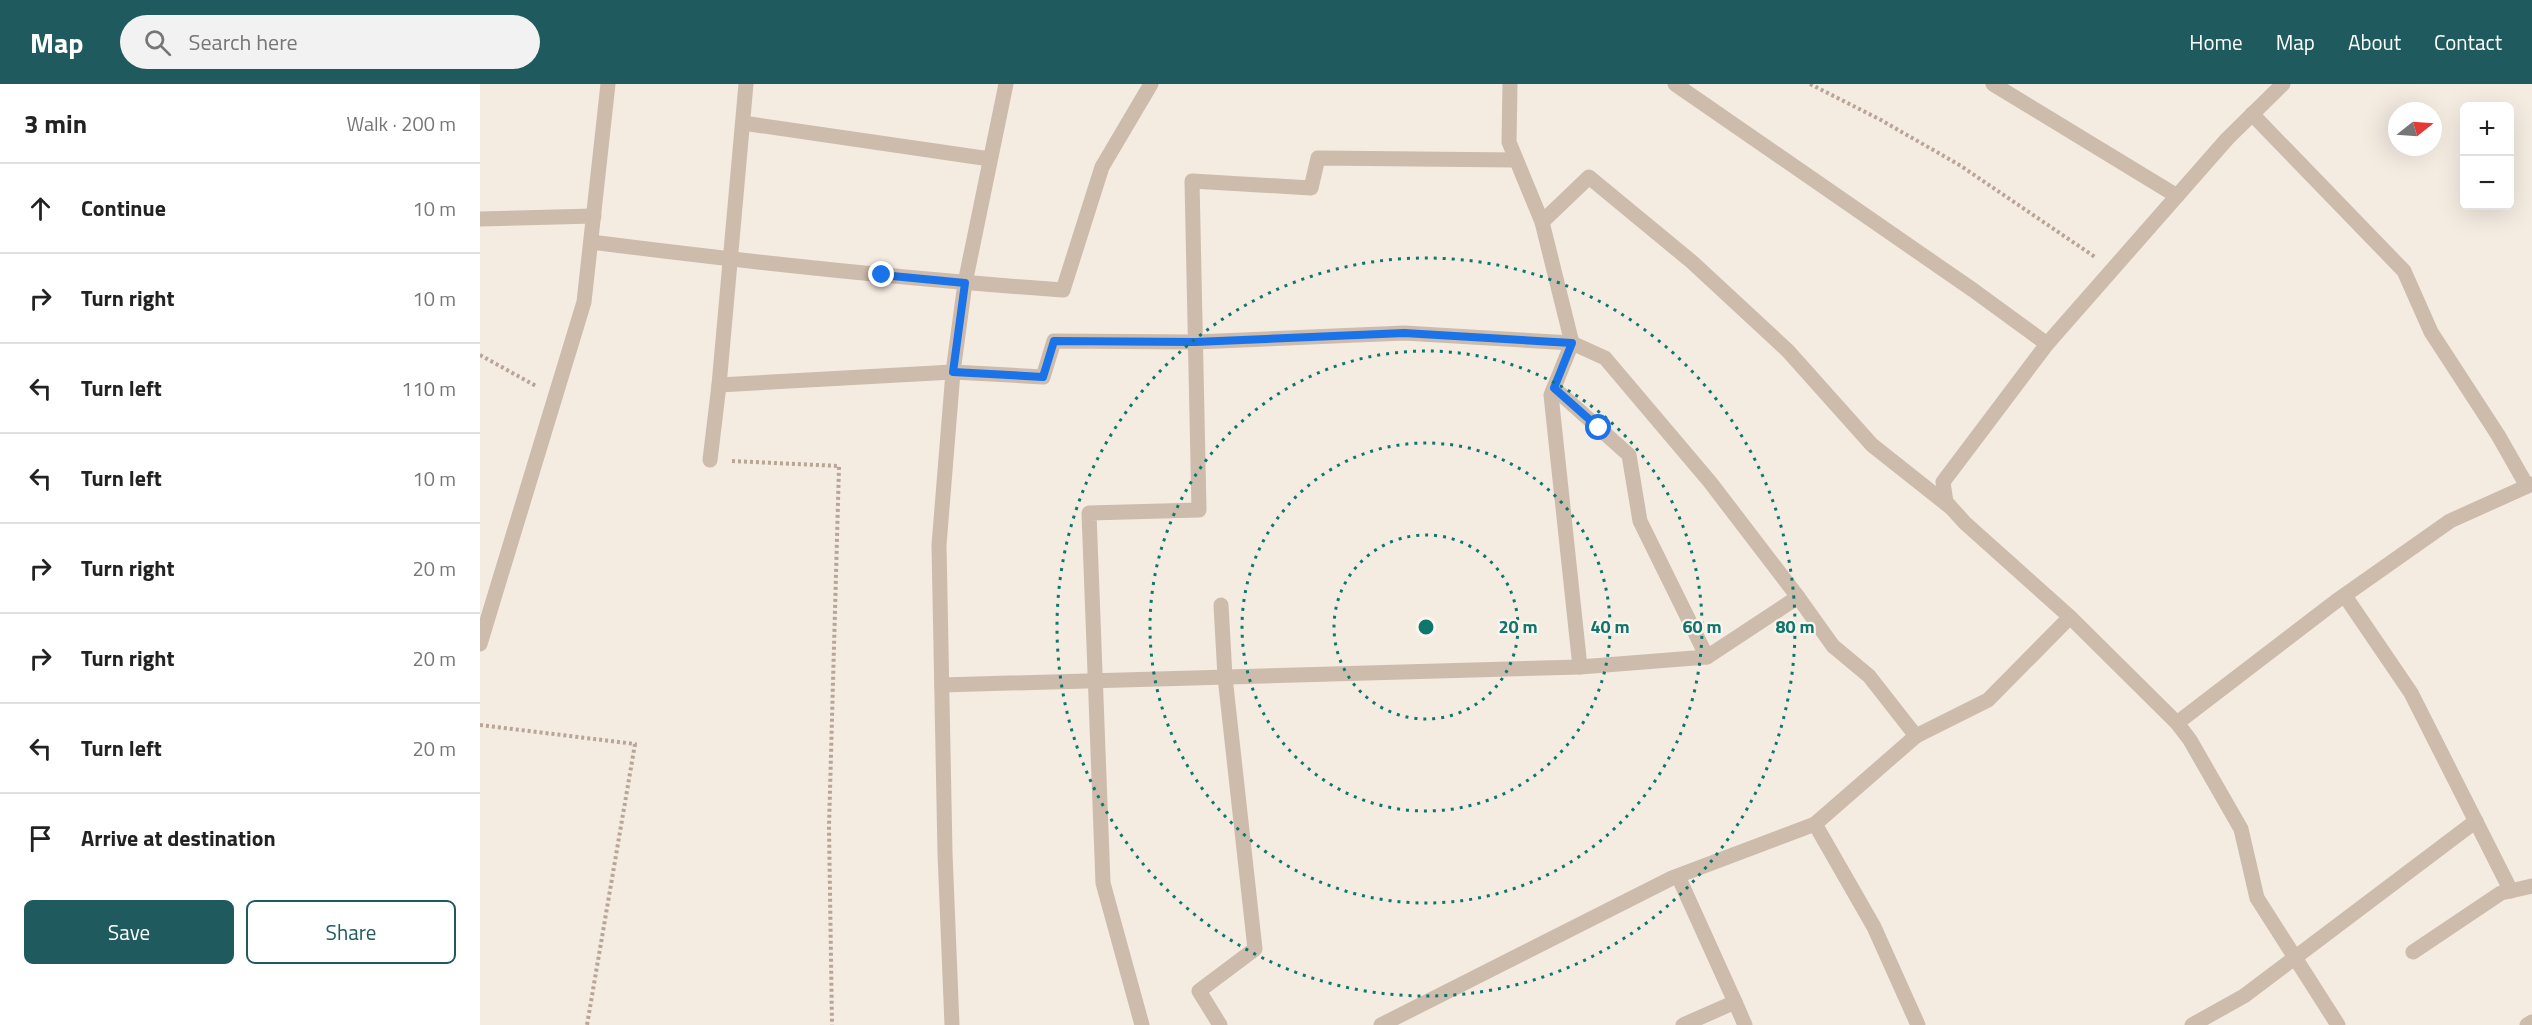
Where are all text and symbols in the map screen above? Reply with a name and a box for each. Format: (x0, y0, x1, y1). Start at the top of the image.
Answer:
search box (120, 15, 540, 69)
text: Map (30, 21, 84, 64)
text: Search here (189, 25, 298, 59)
icon: search (141, 26, 174, 59)
text: Home (2189, 26, 2243, 58)
text: Map (2276, 26, 2315, 58)
text: About (2348, 26, 2401, 58)
text: Contact (2434, 26, 2502, 58)
north arrow (2388, 102, 2442, 156)
map controls (2460, 102, 2514, 210)
button: + (2460, 102, 2514, 156)
text: 3 min (24, 104, 87, 143)
text: Walk · 200 m (347, 108, 456, 139)
button: − (2460, 156, 2514, 210)
text: Continue (81, 191, 166, 225)
icon: ahead (24, 192, 57, 225)
text: 10 m (412, 193, 456, 224)
route end (868, 261, 894, 287)
text: Turn right (81, 281, 175, 315)
icon: right (24, 282, 57, 315)
text: 10 m (412, 283, 456, 314)
text: Turn left (81, 371, 162, 405)
icon: left (24, 372, 57, 405)
text: 110 m (401, 373, 456, 404)
route start (1585, 414, 1611, 440)
text: Turn left (81, 461, 162, 495)
icon: left (24, 462, 57, 495)
text: 10 m (412, 463, 456, 494)
text: Turn right (81, 551, 175, 585)
icon: right (24, 552, 57, 585)
text: 20 m (412, 553, 456, 584)
text: 20 m (1498, 613, 1538, 640)
text: 40 m (1590, 613, 1630, 640)
text: 60 m (1682, 613, 1722, 640)
text: 80 m (1775, 613, 1815, 640)
centre of rings (1416, 617, 1436, 637)
text: Turn right (81, 641, 175, 675)
icon: right (24, 642, 57, 675)
text: 20 m (412, 643, 456, 674)
text: Turn left (81, 731, 162, 765)
icon: left (24, 732, 57, 765)
text: 20 m (412, 733, 456, 764)
text: Arrive at destination (81, 821, 276, 855)
icon: arrive (24, 822, 57, 855)
button: Save (24, 900, 234, 964)
button: Share (246, 900, 456, 964)

